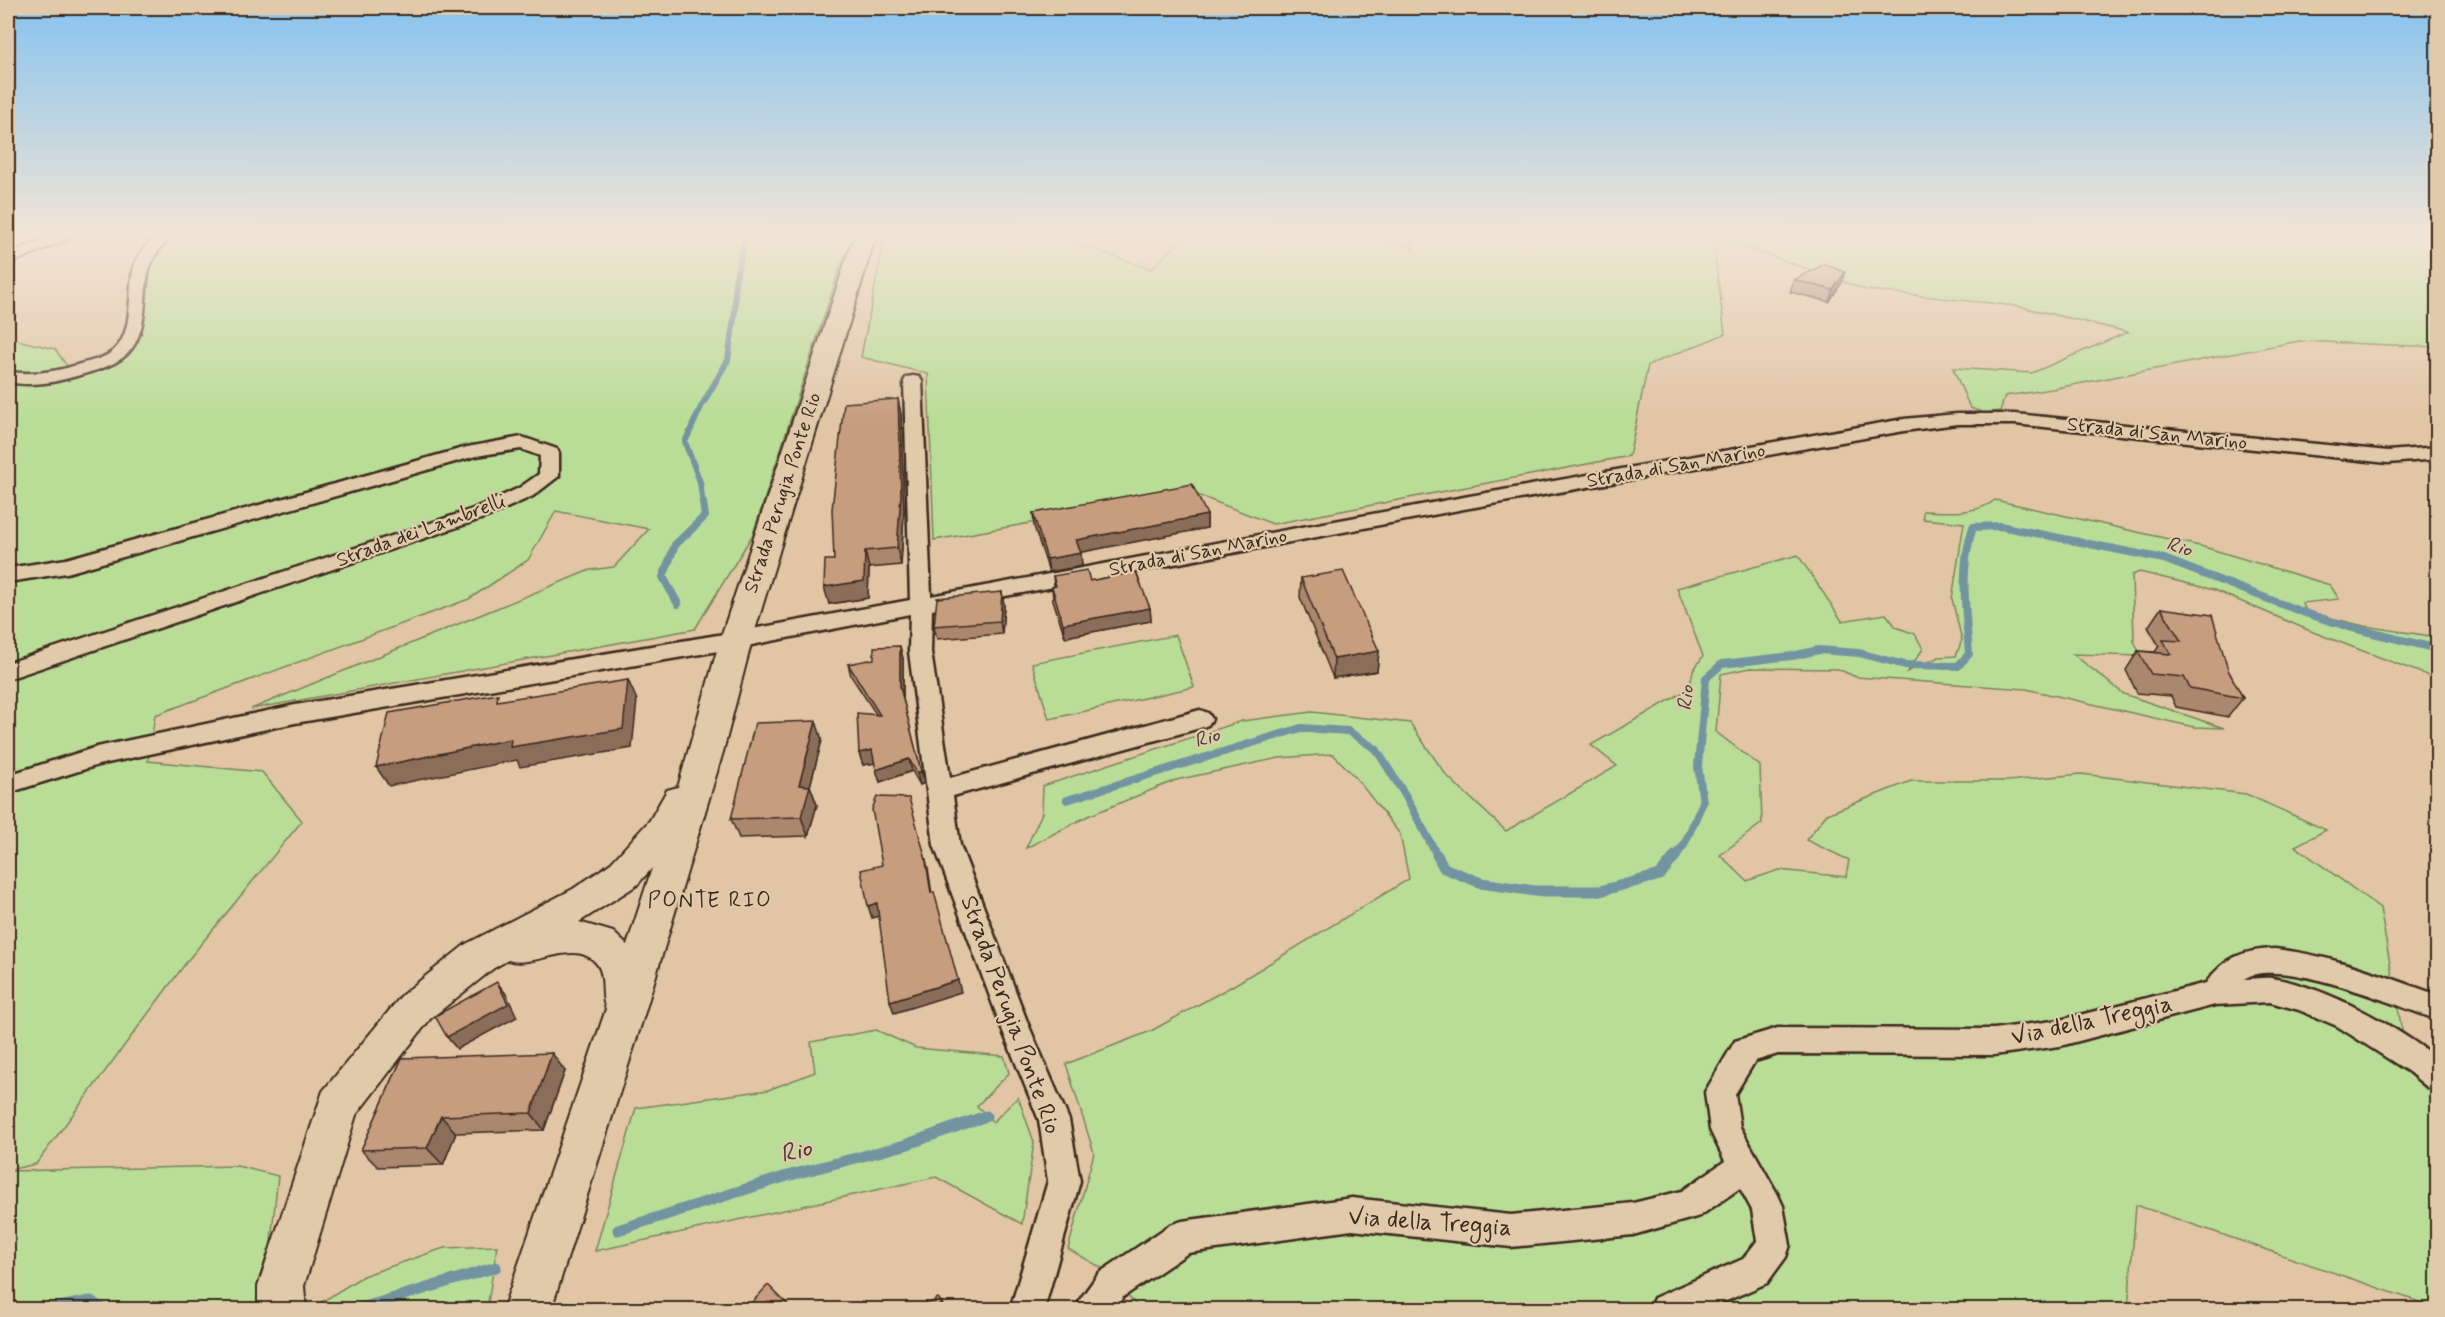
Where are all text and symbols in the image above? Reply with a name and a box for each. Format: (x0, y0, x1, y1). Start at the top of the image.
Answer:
street label: Strada Perugia Ponte Rio (738, 389, 828, 597)
street label: Strada di San Marino (2066, 411, 2248, 457)
street label: Strada di San Marino (1585, 437, 1767, 495)
street label: Strada dei Lambrelli (333, 488, 509, 574)
street label: Strada di San Marino (1107, 522, 1289, 584)
water label: Rio (2163, 530, 2197, 565)
water label: Rio (1671, 682, 1701, 712)
water label: Rio (1191, 720, 1225, 755)
district label: PONTE RIO (648, 887, 772, 915)
street label: Strada Perugia Ponte Rio (952, 892, 1068, 1138)
street label: Via della Treggia (2009, 989, 2176, 1055)
water label: Rio (776, 1131, 817, 1173)
street label: Via della Treggia (1347, 1202, 1513, 1246)

